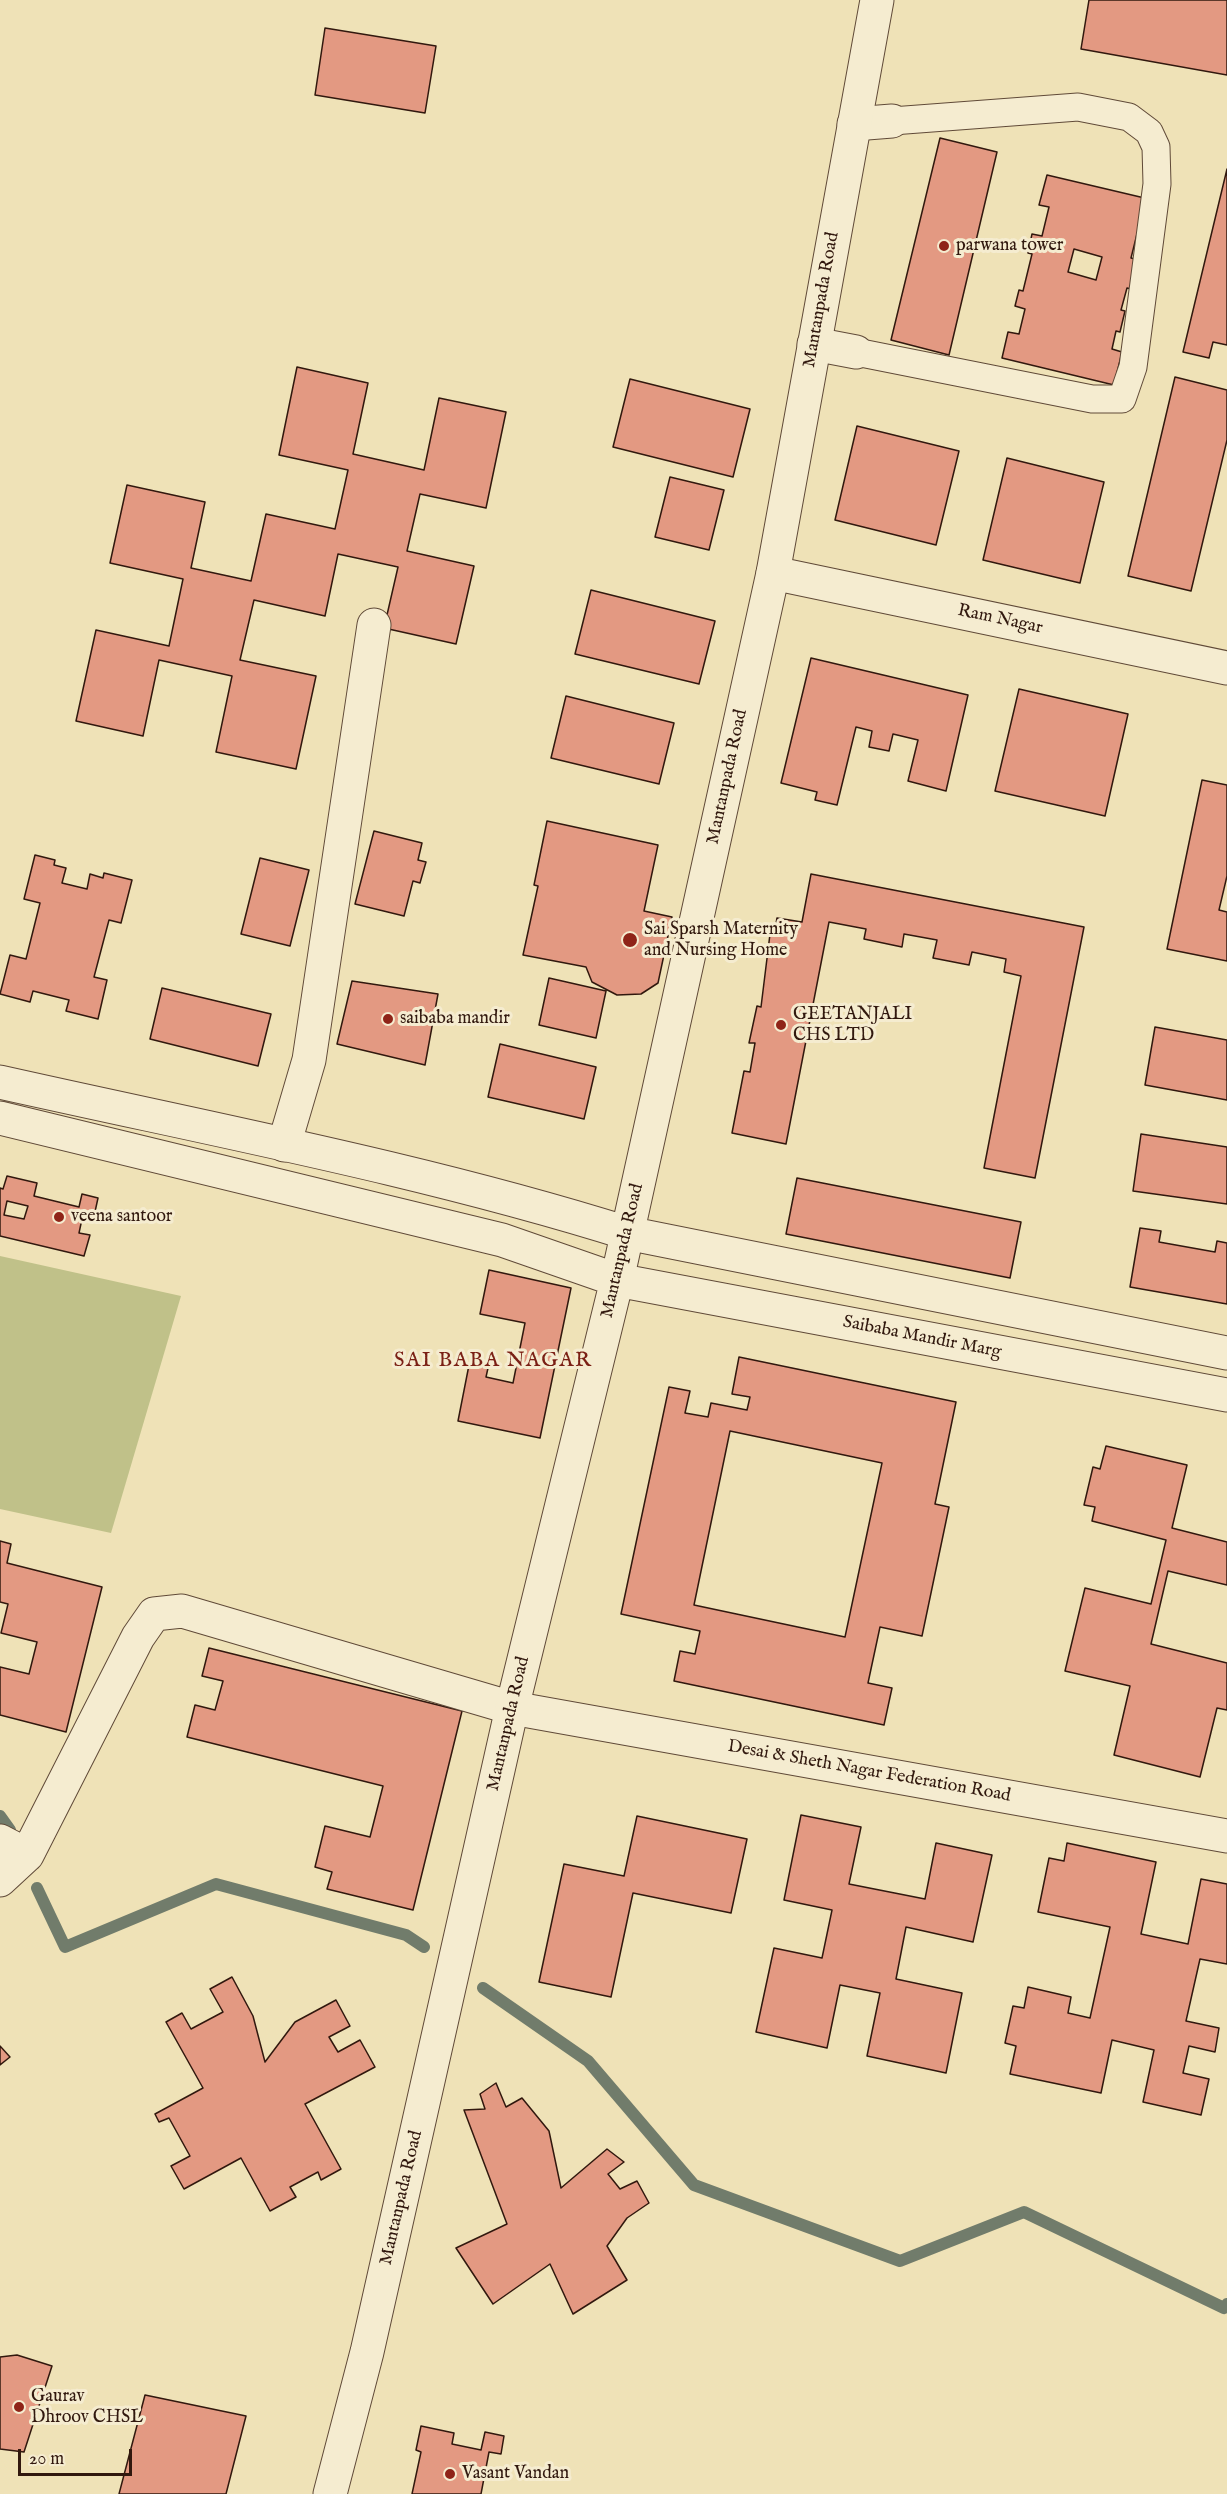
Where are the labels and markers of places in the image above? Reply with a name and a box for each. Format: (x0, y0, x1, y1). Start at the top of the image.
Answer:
place label: parwana tower (956, 235, 1063, 257)
marker: parwana tower (937, 239, 951, 253)
place label: Sai Sparsh Maternity and Nursing Home (644, 919, 798, 962)
marker: Sai Sparsh Maternity and Nursing Home (621, 931, 639, 949)
place label: GEETANJALI CHS LTD (793, 1004, 912, 1046)
place label: saibaba mandir (400, 1008, 510, 1030)
marker: saibaba mandir (381, 1012, 395, 1026)
marker: GEETANJALI CHS LTD (774, 1018, 788, 1032)
place label: veena santoor (71, 1206, 172, 1228)
marker: veena santoor (52, 1210, 66, 1224)
place label: Gaurav Dhroov CHSL (31, 2386, 143, 2428)
marker: Gaurav Dhroov CHSL (12, 2400, 26, 2414)
place label: Vasant Vandan (462, 2463, 569, 2485)
marker: Vasant Vandan (443, 2467, 457, 2481)

